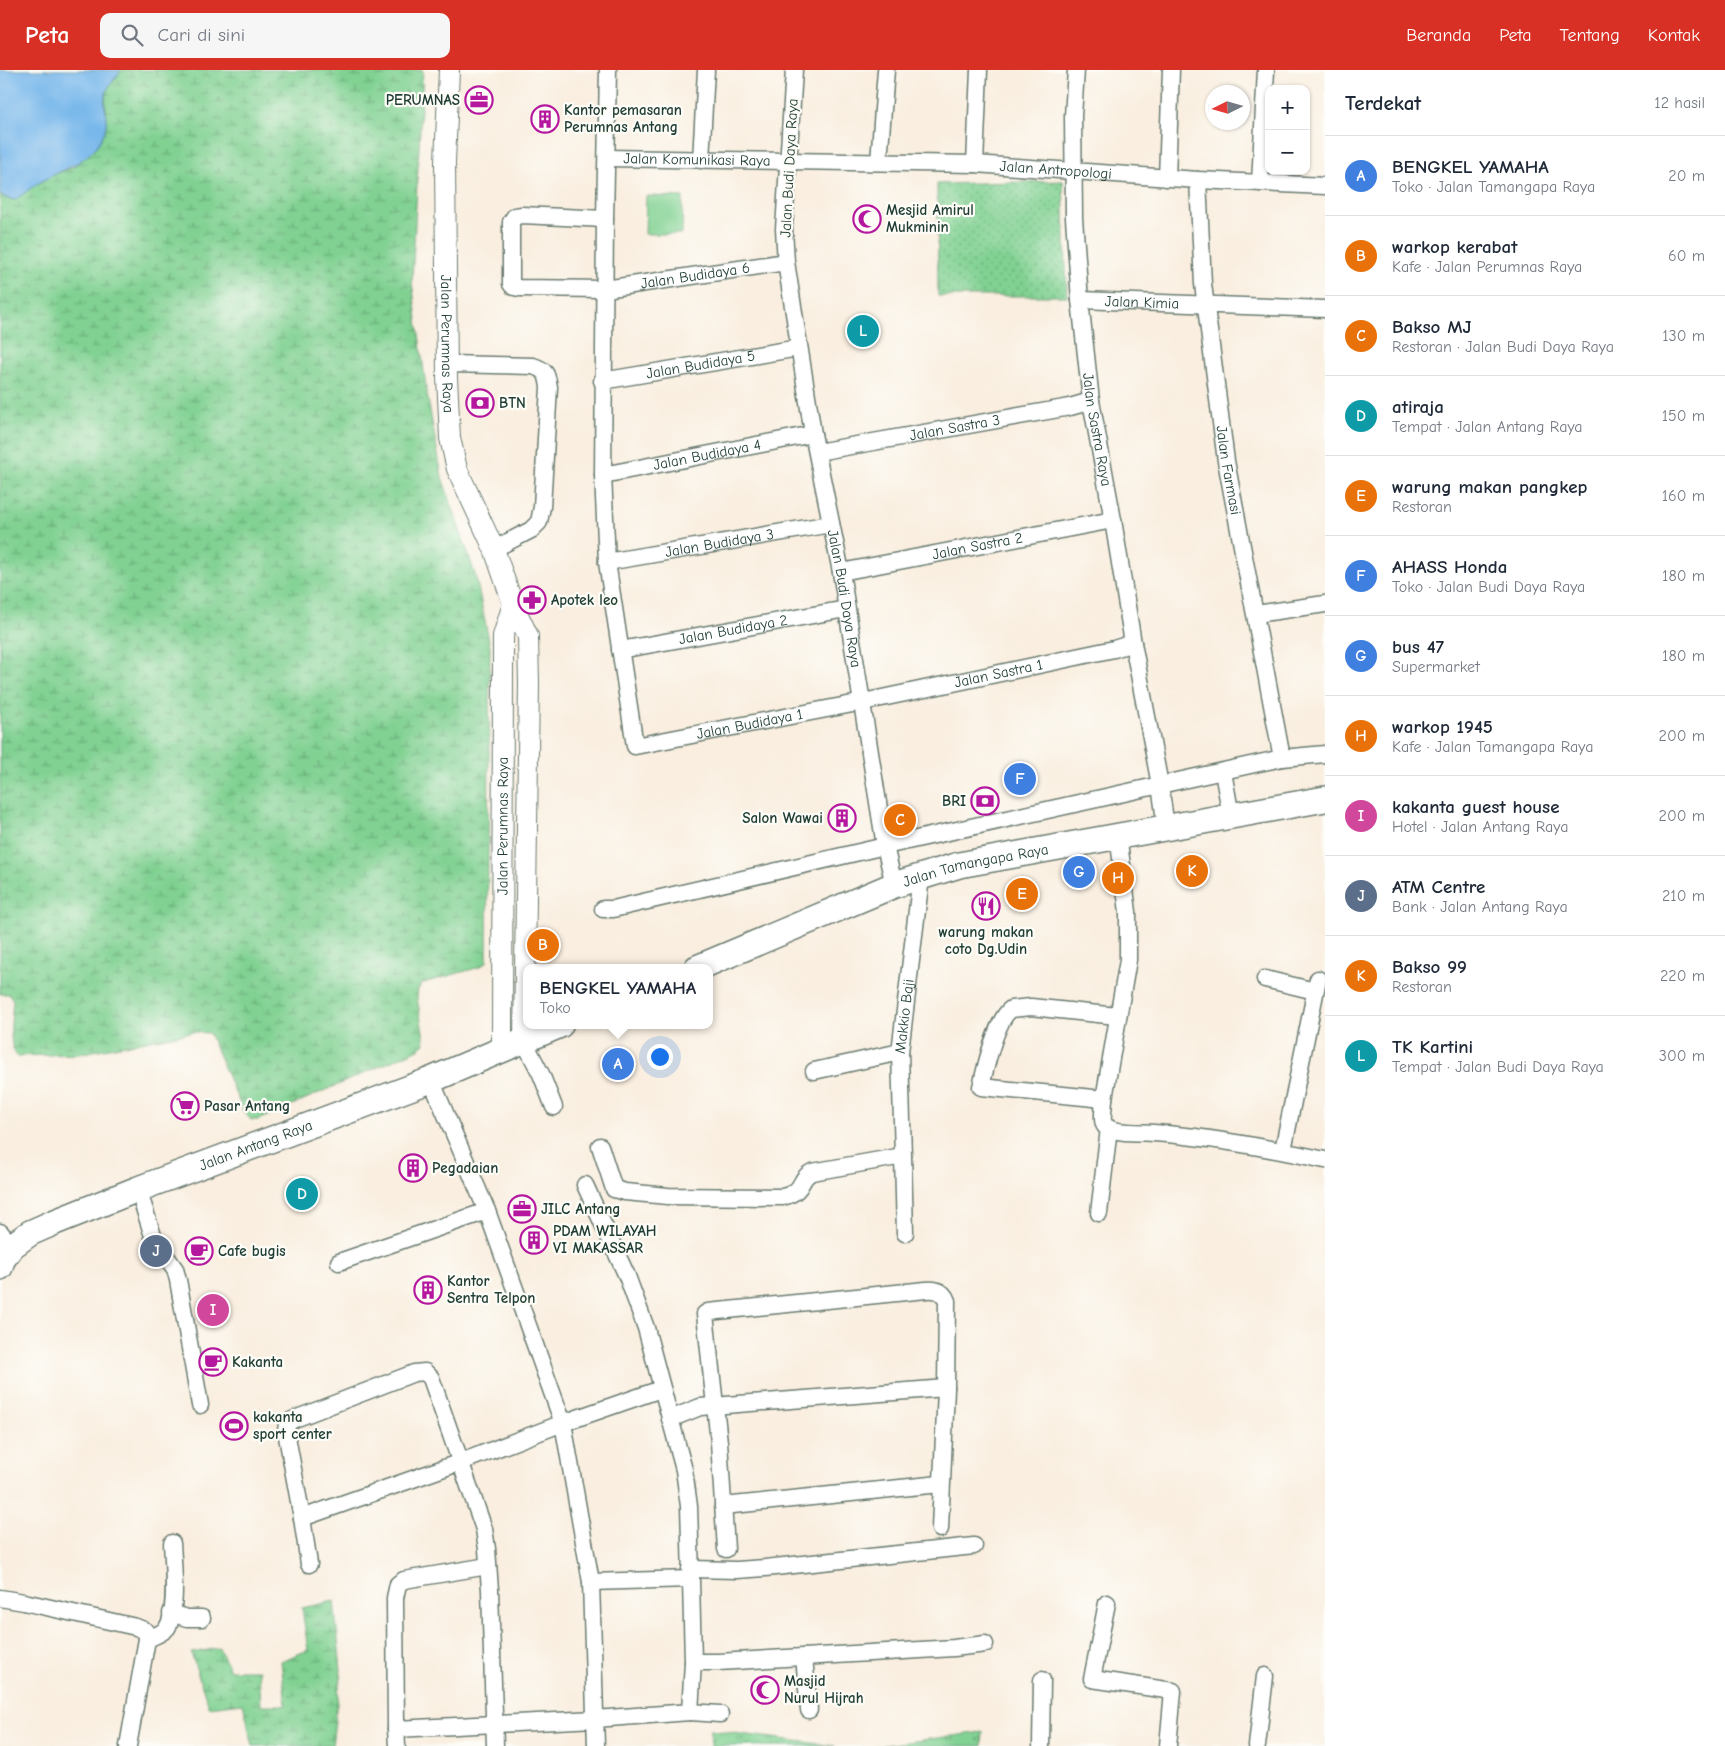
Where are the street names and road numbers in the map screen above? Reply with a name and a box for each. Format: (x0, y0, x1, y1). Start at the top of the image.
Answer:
street label: Jalan Budi Daya Raya (776, 98, 802, 238)
street label: Jalan Komunikasi Raya (623, 149, 771, 170)
street label: Jalan Antropologi (999, 157, 1112, 183)
street label: Jalan Budidaya 6 (639, 258, 751, 293)
street label: Jalan Perumnas Raya (437, 275, 458, 413)
street label: Jalan Kimia (1104, 292, 1179, 313)
street label: Jalan Budidaya 5 (645, 346, 757, 382)
street label: Jalan Sastra Raya (1079, 372, 1116, 488)
street label: Jalan Sastra 3 (908, 411, 1001, 444)
street label: Jalan Farmasi (1212, 424, 1245, 516)
street label: Jalan Budidaya 4 (652, 435, 763, 474)
street label: Jalan Budidaya 3 (664, 525, 775, 561)
street label: Jalan Budi Daya Raya (824, 528, 865, 669)
street label: Jalan Sastra 2 (931, 528, 1024, 563)
street label: Jalan Budidaya 2 (677, 611, 789, 648)
street label: Jalan Sastra 1 (953, 655, 1044, 691)
street label: Jalan Budidaya 1 (695, 705, 805, 743)
street label: Jalan Perumnas Raya (493, 757, 512, 895)
street label: Jalan Tamangapa Raya (901, 840, 1050, 891)
street label: Makkio Baji (891, 978, 918, 1055)
street label: Jalan Antang Raya (197, 1116, 315, 1174)

